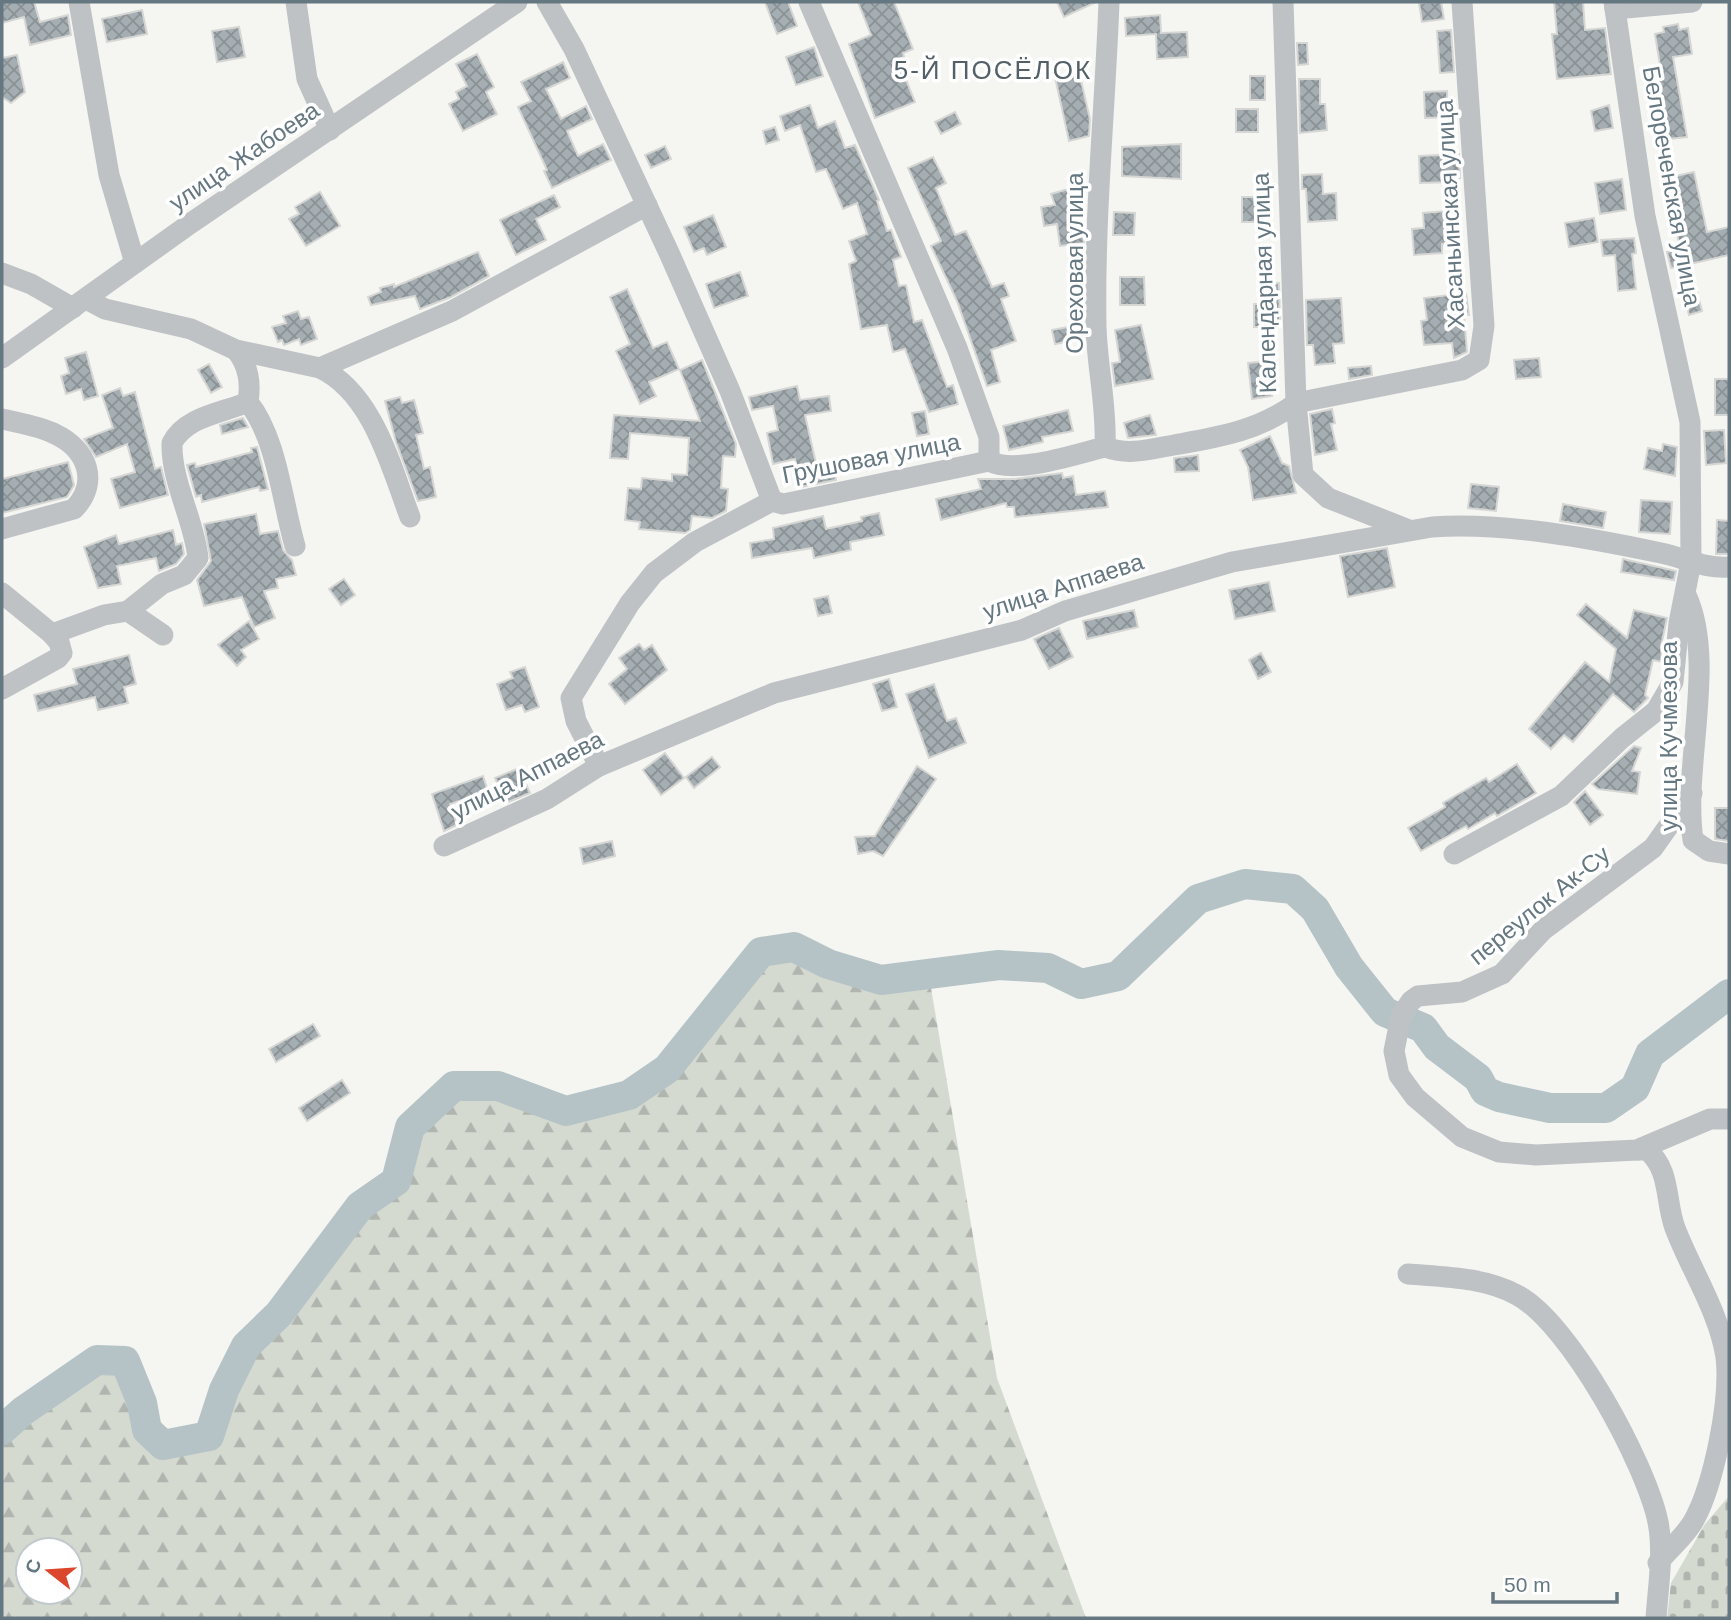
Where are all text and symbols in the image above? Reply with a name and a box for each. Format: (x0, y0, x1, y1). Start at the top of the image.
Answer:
district label: 5-Й ПОСЁЛОК (894, 55, 1092, 85)
street label: Белореченская улица (1638, 64, 1707, 309)
street label: улица Жабоева (164, 96, 324, 216)
street label: Хасаньинская улица (1430, 98, 1469, 329)
street label: Ореховая улица (1061, 172, 1088, 354)
street label: Календарная улица (1247, 172, 1281, 394)
street label: Грушовая улица (780, 427, 963, 489)
street label: улица Аппаева (979, 547, 1147, 625)
street label: улица Кучмезова (1655, 640, 1682, 831)
street label: улица Аппаева (446, 725, 608, 825)
street label: переулок Ак-Су (1463, 840, 1615, 970)
north arrow (14, 1536, 84, 1606)
text: С (21, 1556, 45, 1576)
scale bar (1493, 1560, 1617, 1604)
text: 50 m (1504, 1573, 1551, 1596)

